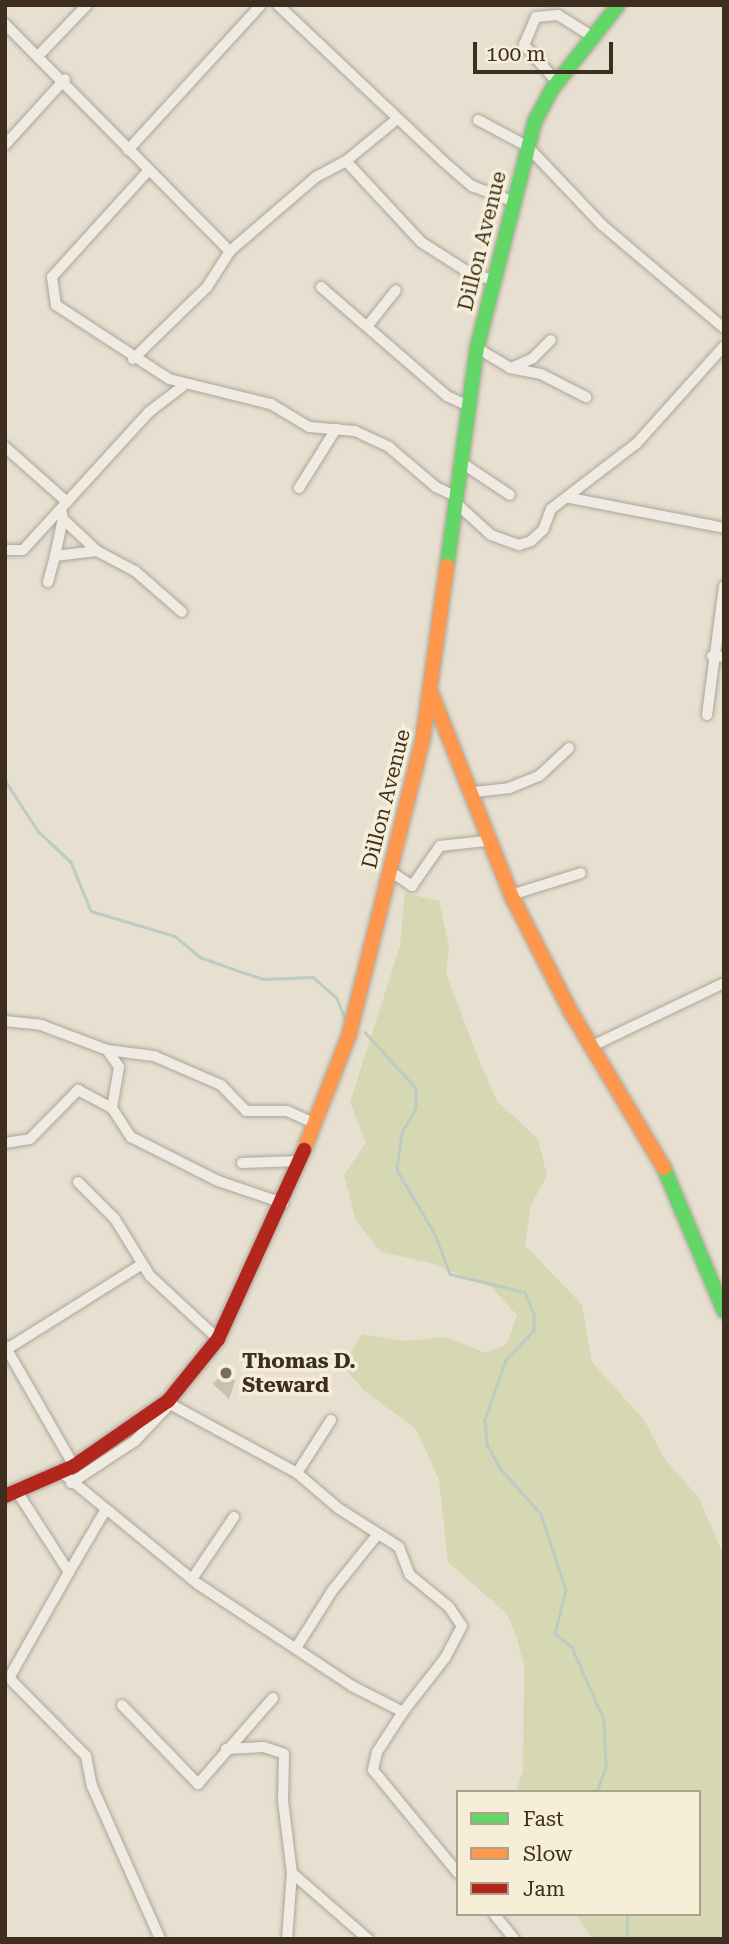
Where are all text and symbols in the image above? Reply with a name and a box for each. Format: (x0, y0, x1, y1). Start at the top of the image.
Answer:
scale bar (477, 28, 617, 72)
text: 100 m (486, 42, 546, 66)
street label: Dillon Avenue (452, 169, 512, 313)
street label: Dillon Avenue (356, 727, 416, 871)
place label: Thomas D. Steward (242, 1348, 356, 1398)
marker: Thomas D. Steward (216, 1363, 236, 1383)
legend (456, 1790, 701, 1916)
text: Fast (523, 1807, 564, 1831)
text: Slow (523, 1842, 572, 1866)
text: Jam (523, 1877, 565, 1901)

